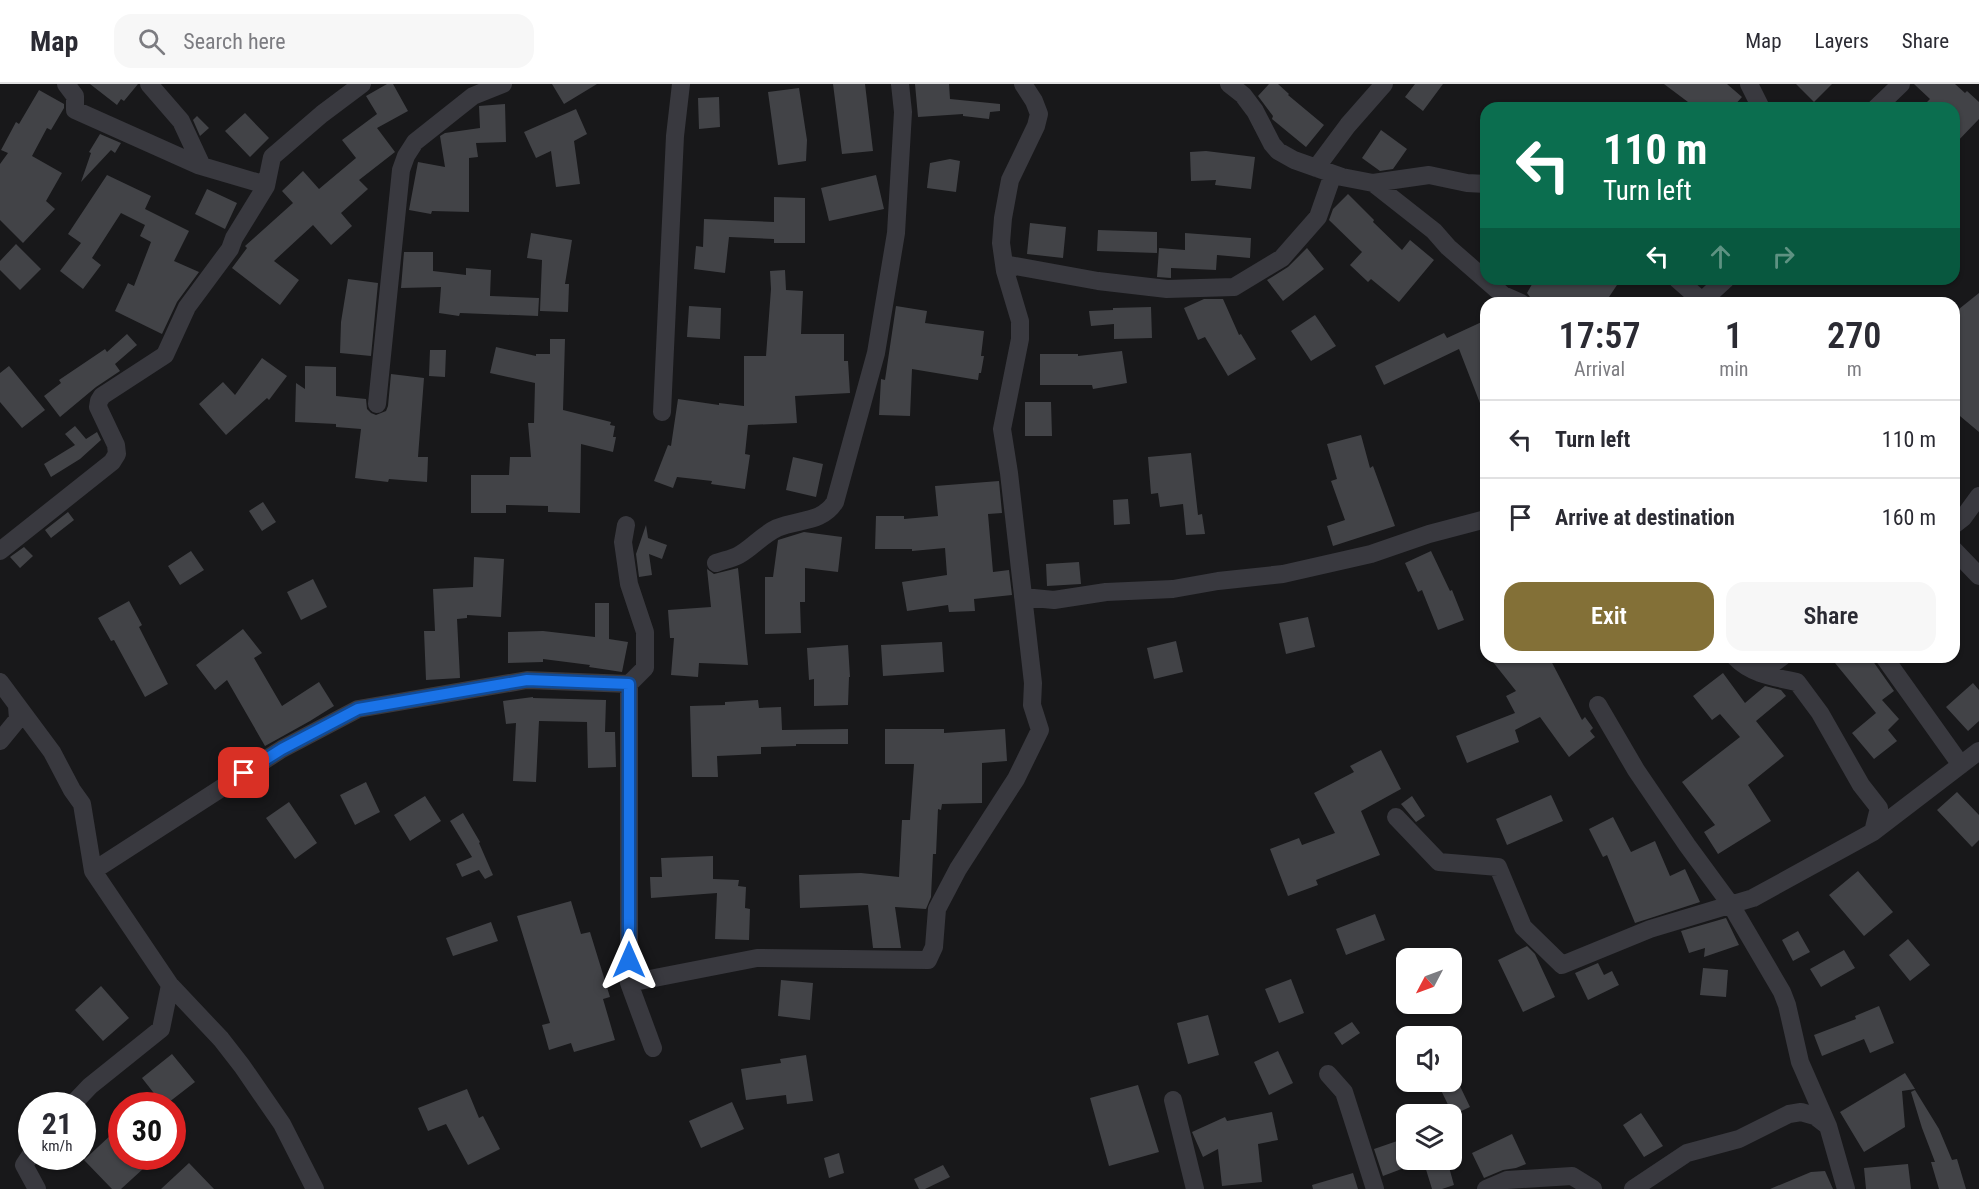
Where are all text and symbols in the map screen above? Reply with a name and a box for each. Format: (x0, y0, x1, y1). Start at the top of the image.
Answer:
search box (114, 14, 534, 68)
text: Map (30, 25, 78, 58)
icon: search (135, 25, 168, 58)
text: Search here (183, 29, 286, 54)
text: Map (1745, 29, 1782, 53)
text: Layers (1815, 29, 1869, 53)
text: Share (1902, 29, 1949, 53)
text: 110 m (1603, 125, 1708, 174)
icon: left (1504, 126, 1582, 204)
text: Turn left (1603, 175, 1692, 207)
icon: left (1641, 240, 1674, 273)
icon: ahead (1704, 240, 1737, 273)
icon: right (1767, 240, 1800, 273)
text: 17:57 (1559, 315, 1641, 357)
text: 1 (1725, 315, 1743, 357)
text: 270 (1827, 315, 1881, 357)
text: Arrival (1574, 357, 1625, 381)
text: min (1719, 357, 1748, 381)
text: m (1847, 357, 1862, 381)
icon: left (1504, 423, 1537, 456)
text: Turn left (1555, 427, 1630, 452)
text: 110 m (1882, 427, 1936, 452)
icon: arrive (1504, 501, 1537, 534)
text: Arrive at destination (1555, 505, 1735, 530)
text: 160 m (1882, 505, 1936, 530)
button: Exit (1504, 582, 1714, 651)
button: Share (1726, 582, 1936, 651)
pin (218, 747, 269, 798)
icon: arrive (227, 756, 260, 789)
position arrow (597, 928, 661, 992)
north arrow (1396, 948, 1462, 1014)
map controls (1396, 948, 1462, 1170)
button: sound (1396, 1026, 1462, 1092)
speed limit sign: 30 (108, 1092, 186, 1170)
button: layers (1396, 1104, 1462, 1170)
text: 21 (42, 1106, 72, 1141)
text: km/h (42, 1137, 72, 1155)

